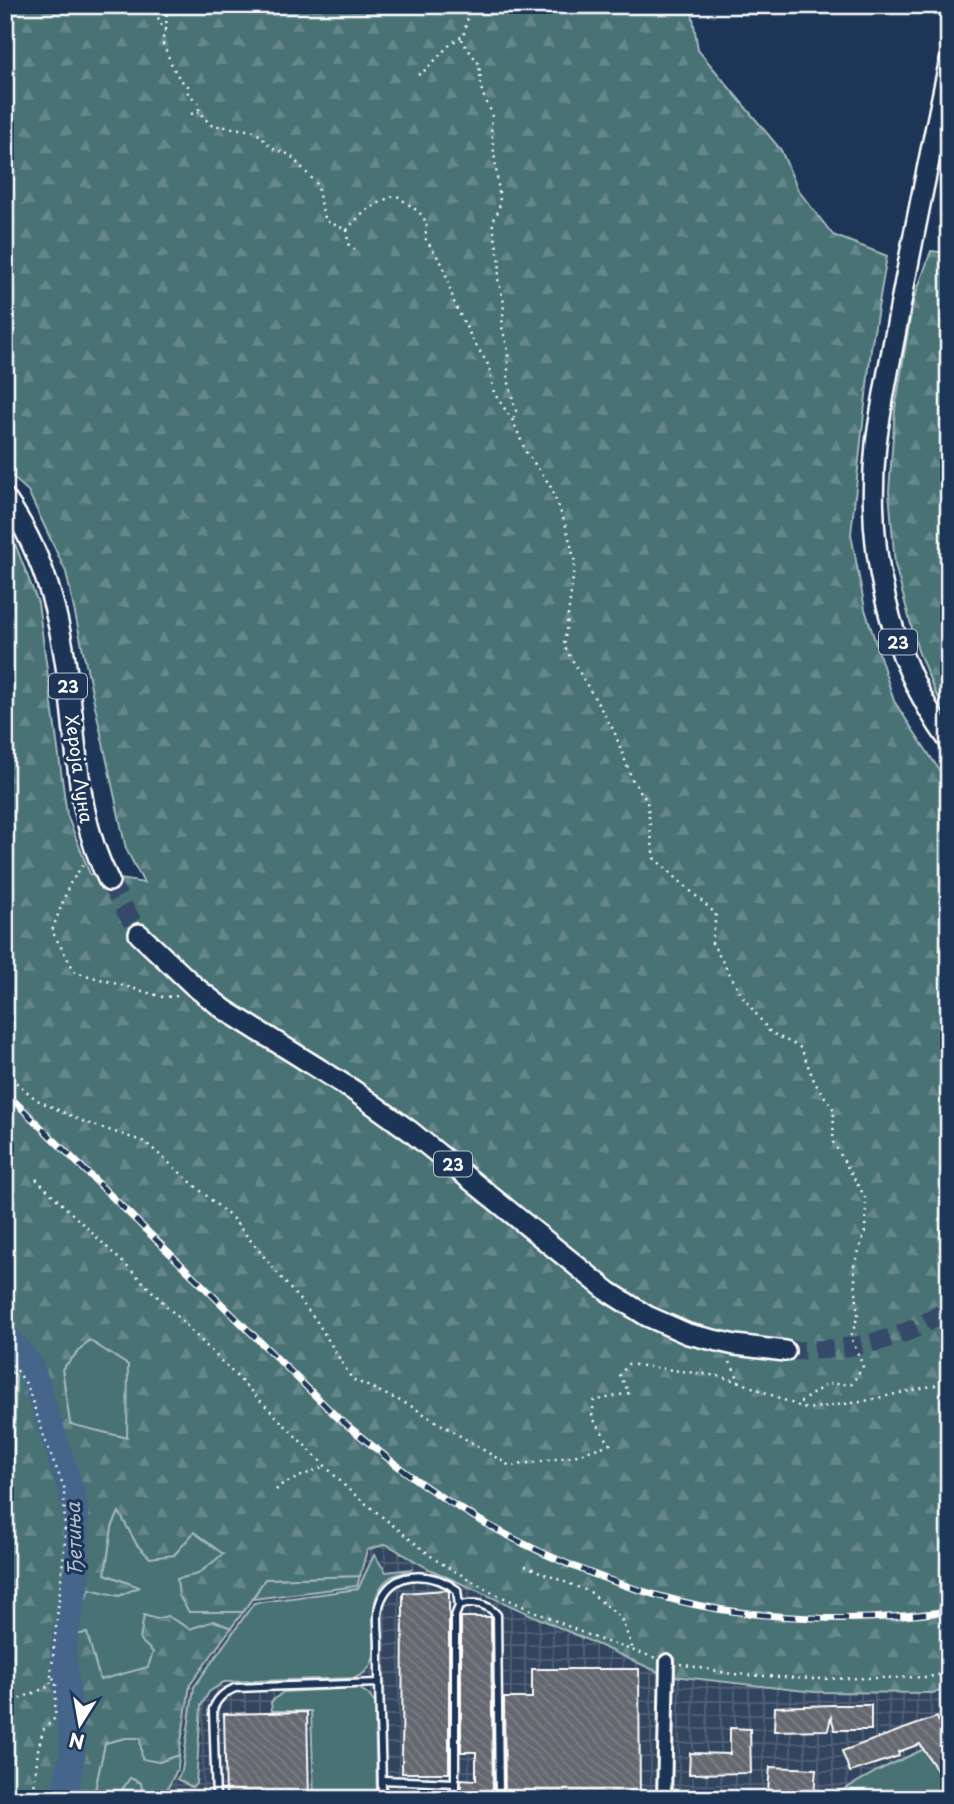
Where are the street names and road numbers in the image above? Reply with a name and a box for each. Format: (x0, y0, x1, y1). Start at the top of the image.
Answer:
road number: 23 (879, 629, 917, 654)
road number: 23 (49, 674, 87, 698)
street label: Хероја Луна (59, 713, 101, 826)
road number: 23 (434, 1152, 472, 1176)

